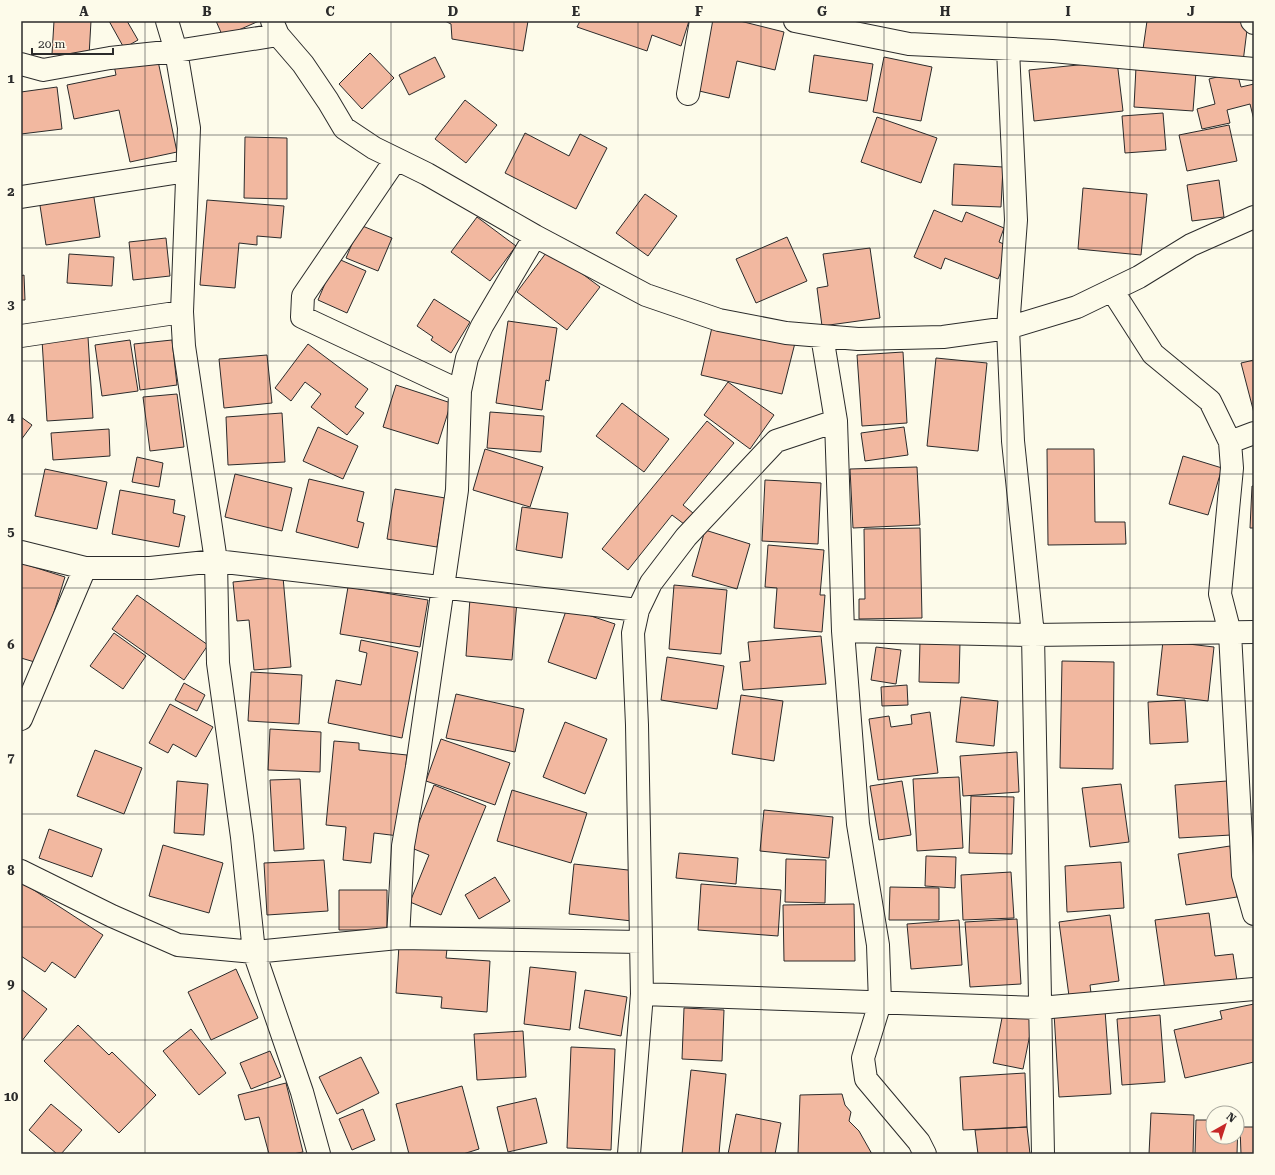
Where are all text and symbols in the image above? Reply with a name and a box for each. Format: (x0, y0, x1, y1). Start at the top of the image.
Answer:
text: A (79, 4, 89, 19)
text: B (202, 4, 212, 19)
text: C (325, 4, 335, 19)
text: D (448, 4, 458, 19)
text: E (572, 4, 580, 19)
text: F (695, 4, 703, 19)
text: G (817, 4, 827, 19)
text: H (940, 4, 951, 19)
text: I (1065, 4, 1071, 19)
text: J (1187, 4, 1195, 19)
scale bar (32, 30, 113, 56)
text: 20 m (38, 37, 65, 51)
text: 1 (7, 71, 15, 86)
text: 2 (7, 184, 15, 199)
text: 3 (7, 297, 15, 312)
text: 4 (7, 410, 15, 425)
text: 5 (7, 524, 15, 539)
text: 6 (7, 637, 15, 652)
text: 7 (7, 750, 15, 765)
text: 8 (7, 863, 15, 878)
text: 9 (7, 976, 15, 991)
text: 10 (4, 1089, 18, 1104)
north arrow (1205, 1105, 1245, 1145)
text: N (1224, 1110, 1239, 1126)

